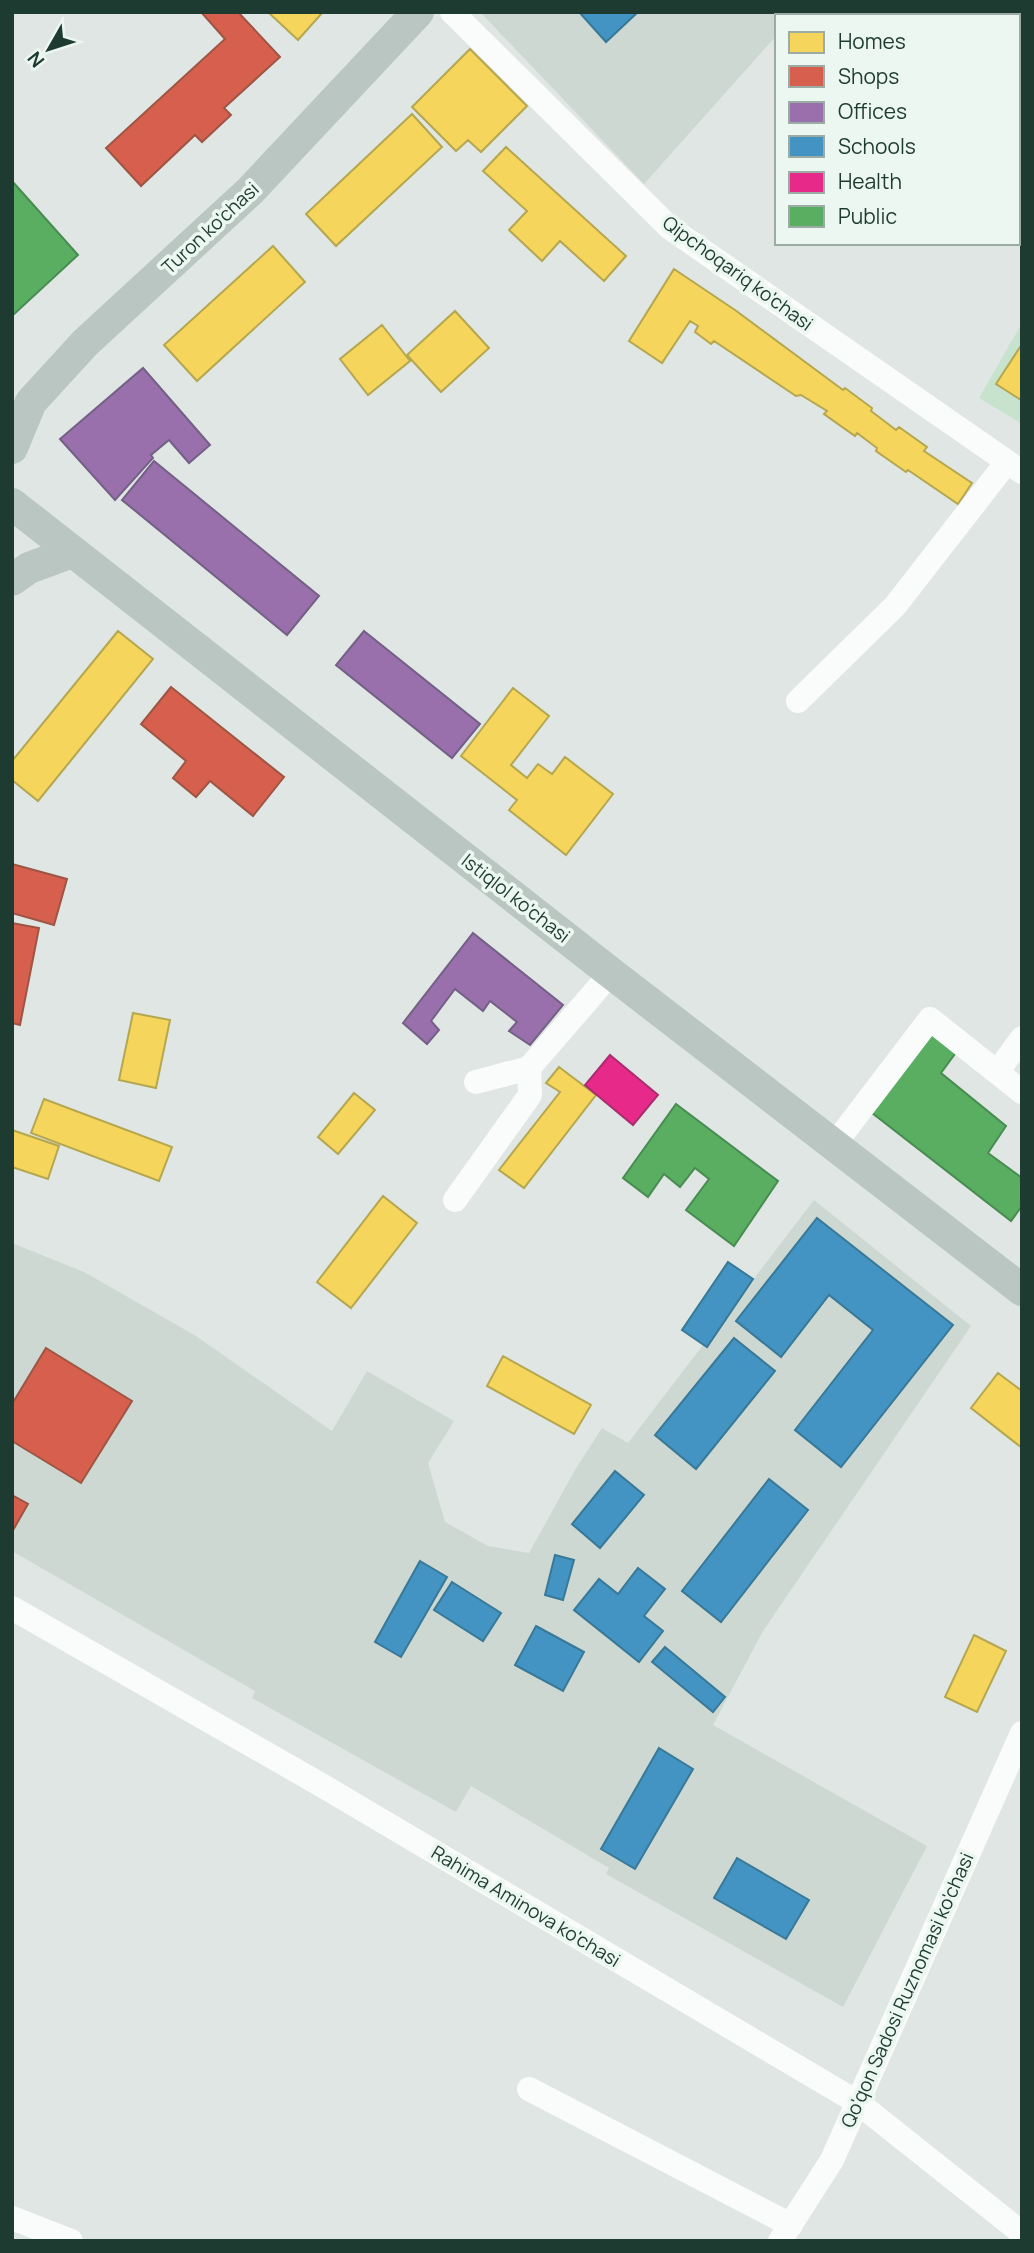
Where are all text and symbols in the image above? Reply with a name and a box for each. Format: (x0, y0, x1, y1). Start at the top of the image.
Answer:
north arrow (14, 14, 84, 84)
legend (775, 14, 1020, 245)
text: Homes (838, 27, 906, 55)
text: N (21, 46, 50, 73)
text: Shops (838, 62, 899, 90)
text: Offices (838, 97, 907, 125)
text: Schools (838, 132, 916, 160)
text: Health (838, 167, 902, 195)
street label: Turon ko'chasi (156, 176, 264, 280)
text: Public (838, 202, 897, 230)
street label: Qipchoqariq ko'chasi (658, 210, 818, 336)
street label: Istiqlol ko'chasi (456, 847, 576, 949)
street label: Rahima Aminova ko'chasi (427, 1839, 625, 1973)
street label: Qo'qon Sadosi Ruznomasi ko'chasi (834, 1848, 980, 2132)

